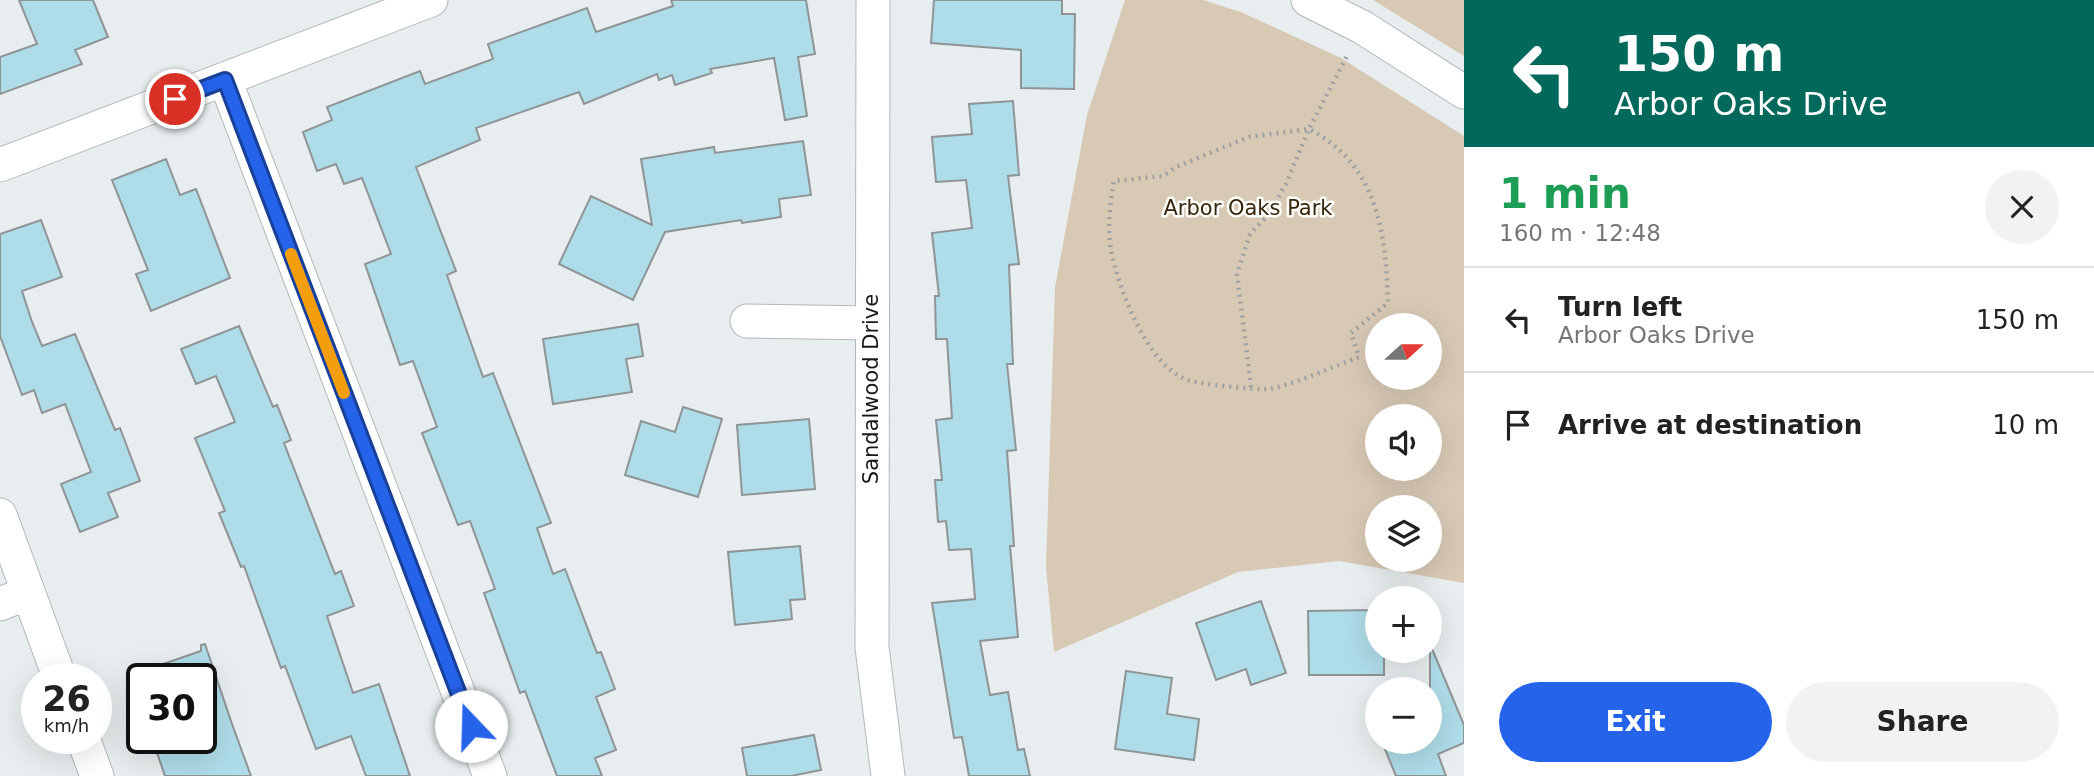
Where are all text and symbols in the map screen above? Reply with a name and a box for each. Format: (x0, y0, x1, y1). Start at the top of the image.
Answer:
text: 150 m (1614, 26, 1784, 83)
icon: left (1499, 28, 1590, 119)
pin (145, 69, 205, 129)
icon: arrive (156, 80, 194, 118)
text: Arbor Oaks Drive (1614, 85, 1888, 123)
text: 1 min (1499, 169, 1631, 218)
button: close (1985, 170, 2059, 244)
park label: Arbor Oaks Park (1163, 196, 1333, 220)
text: 160 m · 12:48 (1499, 220, 1661, 246)
text: Turn left (1558, 292, 1682, 322)
street label: Sandalwood Drive (859, 294, 883, 484)
icon: left (1499, 301, 1537, 339)
text: 150 m (1976, 305, 2059, 335)
north arrow (1365, 313, 1442, 390)
map controls (1365, 313, 1442, 754)
text: Arbor Oaks Drive (1558, 322, 1755, 348)
button: sound (1365, 404, 1442, 481)
icon: arrive (1499, 406, 1537, 444)
text: Arrive at destination (1558, 410, 1862, 440)
text: 10 m (1992, 410, 2059, 440)
button: layers (1365, 495, 1442, 572)
button: + (1365, 586, 1442, 663)
speed limit sign: 30 (126, 663, 217, 754)
button: − (1365, 677, 1442, 754)
text: 26 (42, 679, 91, 719)
button: Exit (1499, 682, 1772, 762)
button: Share (1786, 682, 2059, 762)
position arrow (434, 689, 508, 763)
text: km/h (44, 715, 89, 736)

